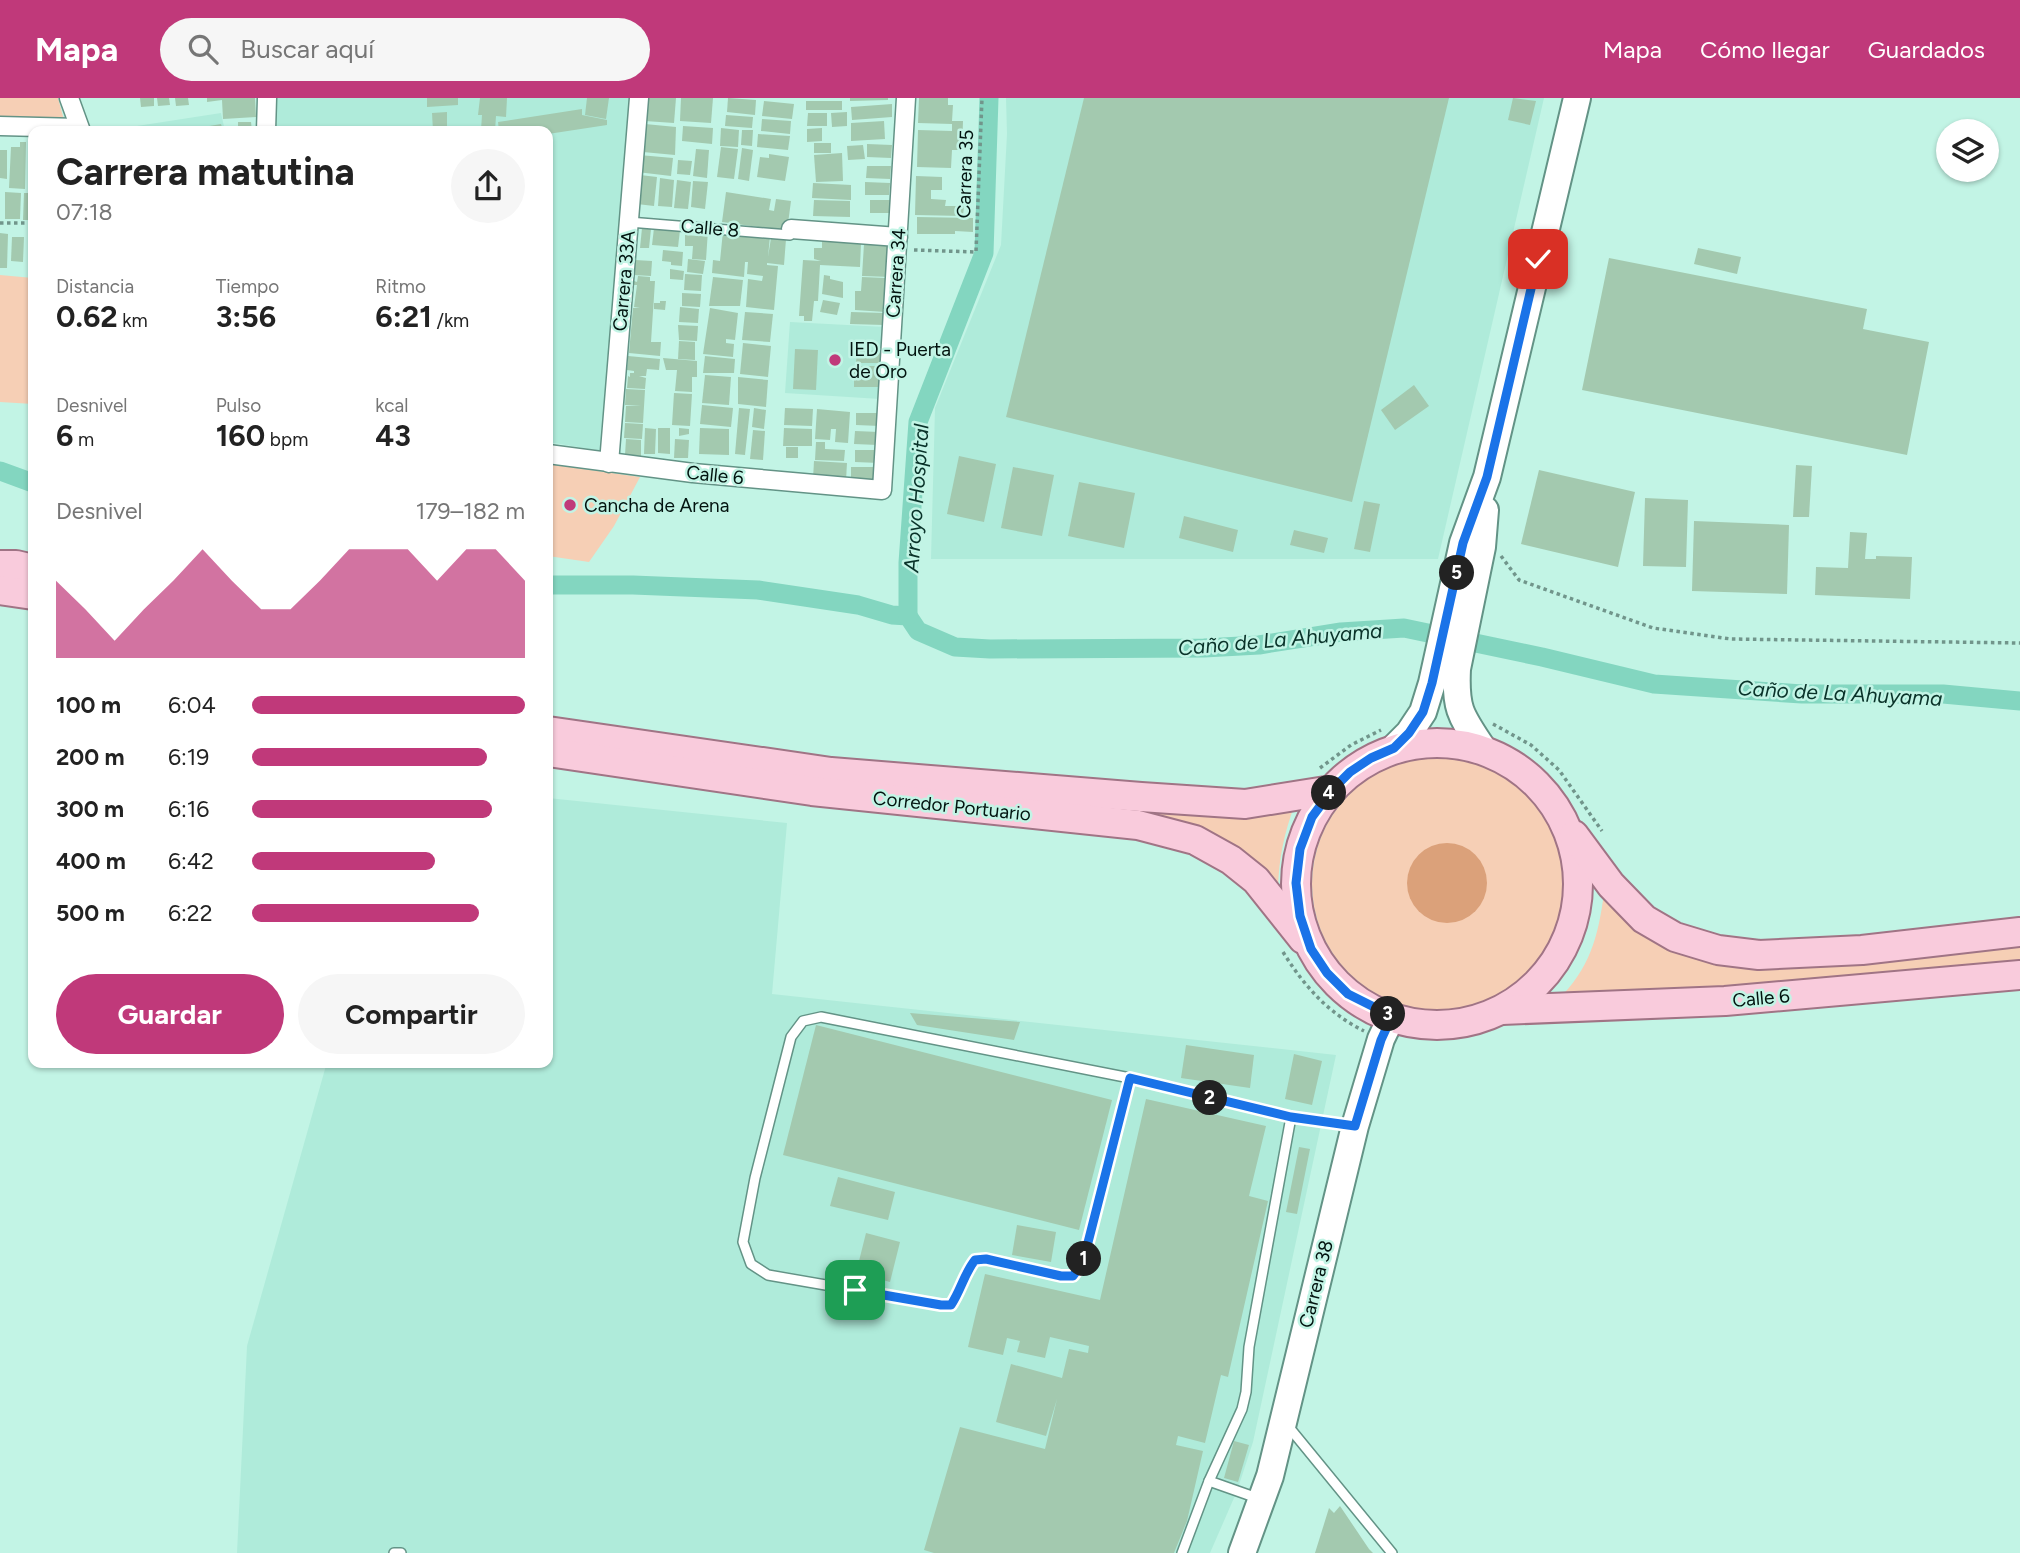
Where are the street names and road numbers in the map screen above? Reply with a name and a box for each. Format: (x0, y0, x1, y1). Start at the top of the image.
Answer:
street label: Carrera 35 (952, 129, 978, 219)
street label: Calle 8 (680, 214, 740, 242)
street label: Carrera 34 (881, 227, 911, 318)
street label: Carrera 33A (608, 230, 640, 332)
street label: Calle 6 (685, 461, 745, 489)
street label: Corredor Portuario (872, 786, 1032, 826)
street label: Calle 6 (1731, 984, 1791, 1012)
street label: Carrera 38 (1294, 1238, 1338, 1330)

